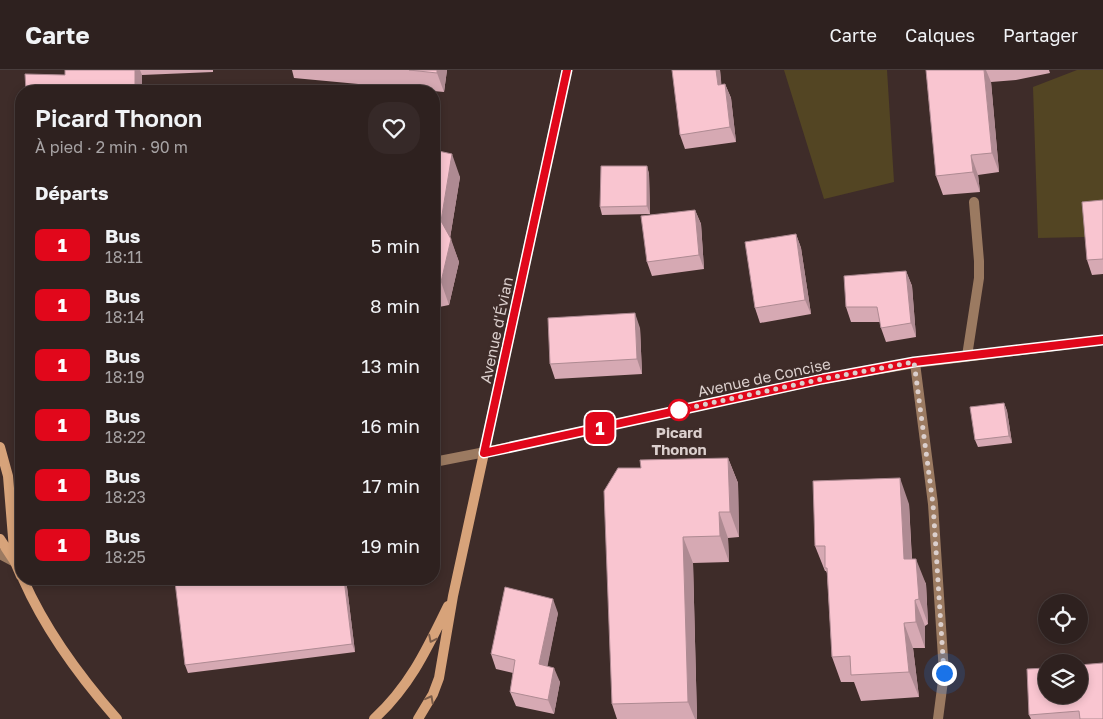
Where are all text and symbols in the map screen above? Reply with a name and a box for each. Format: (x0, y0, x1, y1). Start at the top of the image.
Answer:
text: Carte (25, 20, 90, 49)
text: Carte (830, 24, 877, 46)
text: Calques (905, 24, 975, 46)
text: Partager (1003, 24, 1078, 46)
button: heart (368, 102, 420, 154)
text: Picard Thonon (35, 103, 202, 132)
text: À pied · 2 min · 90 m (35, 137, 188, 157)
text: Départs (35, 181, 109, 204)
text: Bus (105, 224, 140, 247)
text: 1 (58, 234, 67, 256)
text: 5 min (371, 234, 420, 257)
text: 18:11 (105, 247, 143, 267)
street label: Avenue d'Évian (476, 275, 516, 385)
text: Bus (105, 284, 140, 307)
text: 1 (58, 294, 67, 316)
text: 8 min (370, 294, 420, 317)
text: 18:14 (105, 307, 145, 327)
text: Bus (105, 344, 140, 367)
text: 1 (58, 354, 67, 376)
text: 13 min (361, 354, 420, 377)
street label: Avenue de Concise (696, 354, 833, 400)
text: 18:19 (105, 367, 145, 387)
marker: Picard Thonon (668, 399, 690, 421)
text: Bus (105, 404, 140, 427)
line badge: 1 (584, 412, 616, 444)
text: 1 (58, 414, 67, 436)
text: 16 min (361, 414, 420, 437)
text: 1 (595, 417, 605, 439)
place label: Picard Thonon (652, 423, 706, 458)
text: 18:22 (105, 427, 146, 447)
text: Bus (105, 464, 140, 487)
text: 1 (58, 474, 67, 496)
text: 17 min (362, 474, 420, 497)
text: 18:23 (105, 487, 146, 507)
text: Bus (105, 524, 140, 547)
text: 1 (58, 534, 67, 556)
text: 19 min (361, 534, 420, 557)
text: 18:25 (105, 547, 146, 567)
map controls (1038, 594, 1088, 704)
button: locate (1038, 594, 1088, 644)
one-way arrow (428, 634, 438, 643)
button: layers (1038, 654, 1088, 704)
your location (932, 661, 957, 686)
one-way arrow (424, 696, 434, 705)

